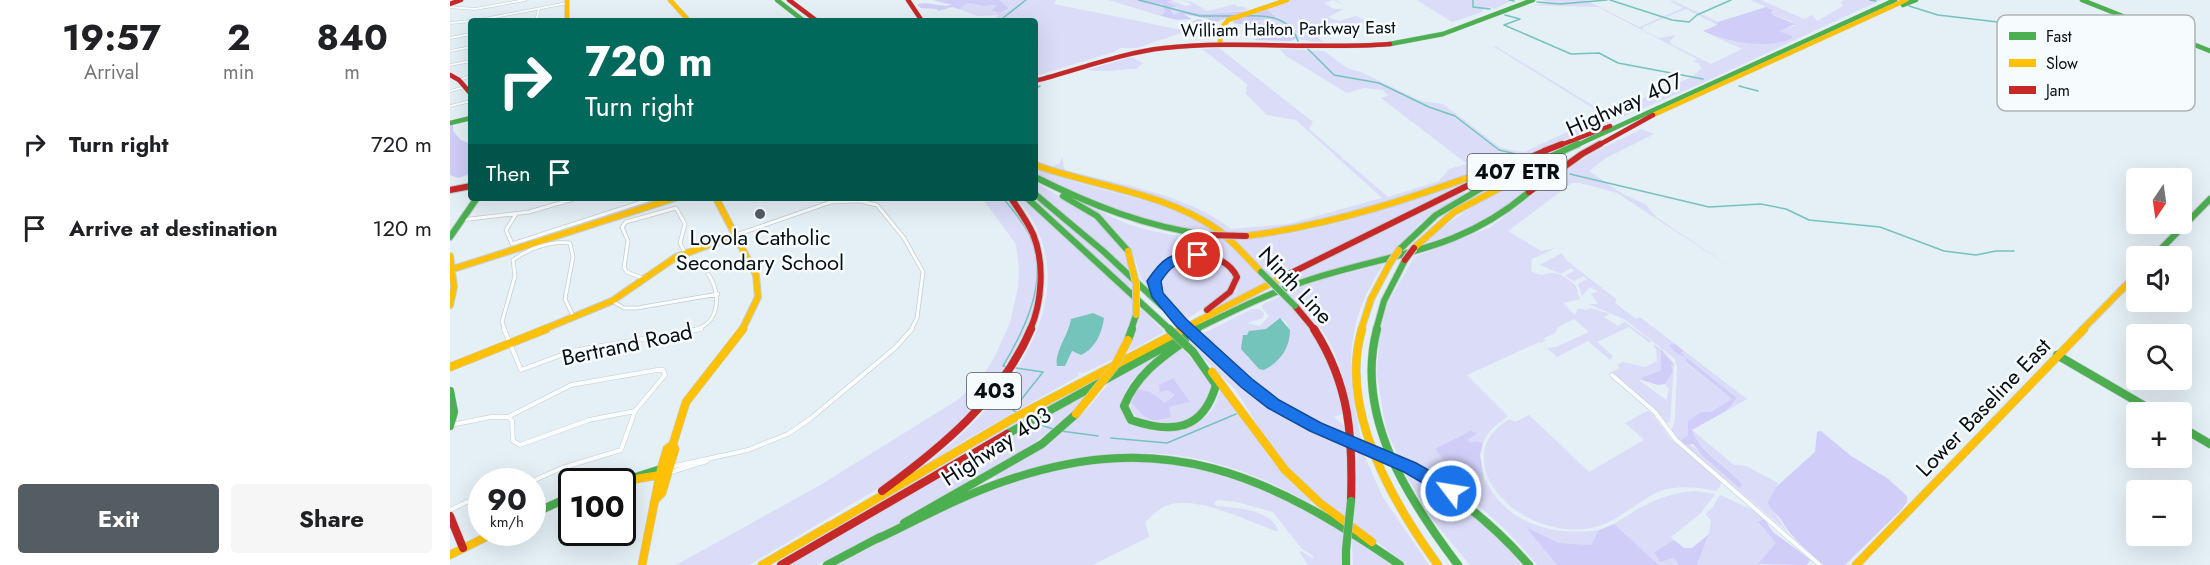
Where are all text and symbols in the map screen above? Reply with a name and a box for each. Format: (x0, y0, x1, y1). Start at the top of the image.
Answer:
text: 19:57 (62, 11, 161, 63)
text: 2 (227, 11, 251, 63)
text: 840 (316, 11, 388, 63)
street label: William Halton Parkway East (1180, 14, 1396, 44)
legend (1997, 15, 2195, 111)
text: Fast (2046, 25, 2072, 48)
text: 720 m (585, 31, 713, 92)
icon: right (486, 42, 564, 120)
text: Slow (2046, 52, 2078, 75)
text: Arrival (84, 58, 139, 87)
text: min (223, 58, 254, 87)
text: m (344, 58, 360, 87)
street label: Highway 407 (1561, 64, 1688, 144)
text: Jam (2044, 79, 2070, 102)
text: Turn right (585, 87, 693, 126)
icon: right (18, 128, 51, 161)
text: Turn right (69, 128, 169, 160)
text: 720 m (371, 128, 432, 160)
road number: 407 ETR (1468, 154, 1566, 190)
icon: arrive (543, 156, 576, 189)
text: Then (486, 157, 531, 189)
north arrow (2126, 168, 2192, 234)
map controls (2126, 168, 2192, 546)
marker: Loyola Catholic Secondary School (753, 207, 767, 221)
icon: arrive (18, 212, 51, 245)
text: Arrive at destination (69, 212, 278, 244)
text: 120 m (373, 212, 432, 244)
place label: Loyola Catholic Secondary School (676, 221, 844, 278)
pin (1172, 229, 1223, 280)
icon: arrive (1181, 238, 1214, 271)
street label: Ninth Line (1251, 239, 1341, 331)
button: sound (2126, 246, 2192, 312)
street label: Bertrand Road (559, 315, 695, 373)
button: search (2126, 324, 2192, 390)
street label: Lower Baseline East (1908, 330, 2058, 484)
road number: 403 (967, 373, 1021, 409)
street label: Highway 403 (935, 398, 1057, 494)
button: + (2126, 402, 2192, 468)
position arrow (1419, 459, 1483, 523)
speed limit sign: 100 (558, 468, 636, 546)
text: 90 (487, 478, 527, 521)
button: − (2126, 480, 2192, 546)
button: Exit (18, 484, 219, 553)
button: Share (231, 484, 432, 553)
text: km/h (490, 511, 524, 533)

